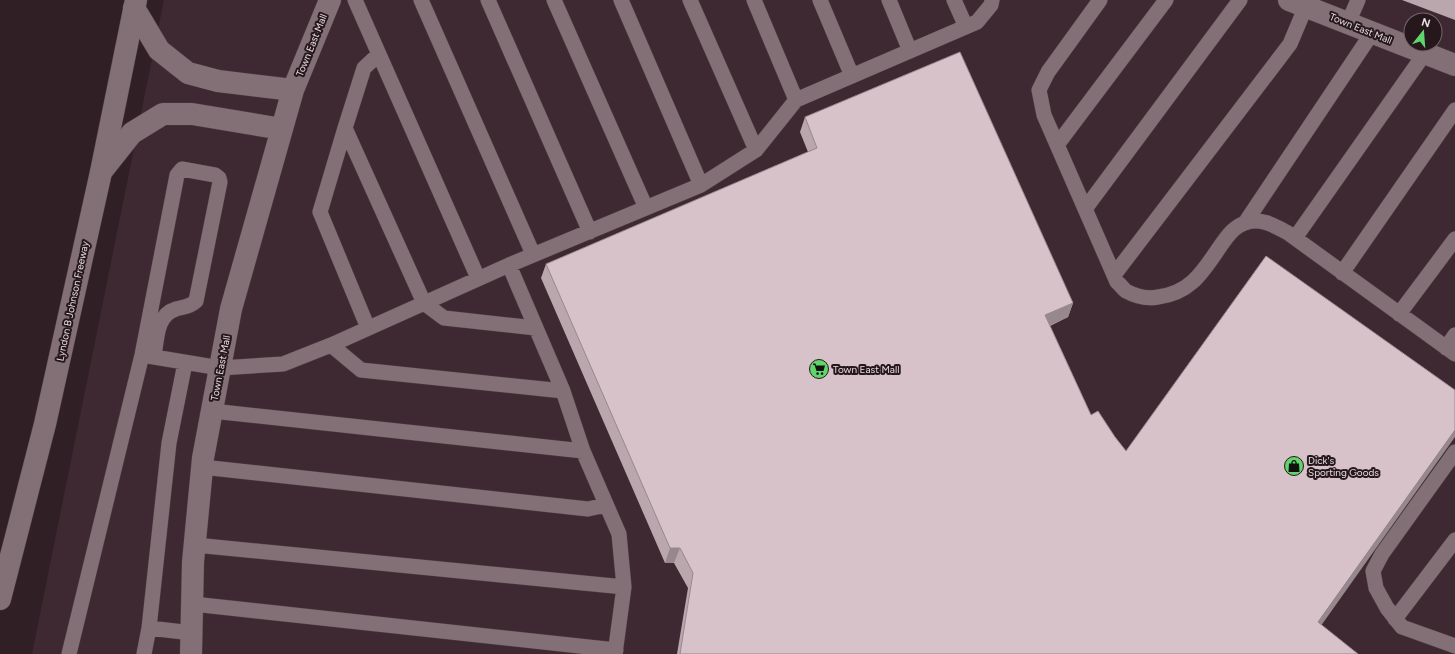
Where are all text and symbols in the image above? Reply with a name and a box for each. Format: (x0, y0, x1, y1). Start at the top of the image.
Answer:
street label: Town East Mall (1328, 10, 1394, 47)
street label: Town East Mall (293, 12, 330, 78)
north arrow (1403, 12, 1443, 52)
text: N (1420, 15, 1432, 30)
street label: Lyndon B Johnson Freeway (53, 239, 92, 362)
street label: Town East Mall (208, 334, 233, 402)
supermarket icon: Town East Mall (808, 358, 830, 380)
place label: Town East Mall (833, 363, 899, 376)
place label: Dick's Sporting Goods (1308, 454, 1379, 479)
shop icon: Dick's Sporting Goods (1283, 455, 1305, 477)

